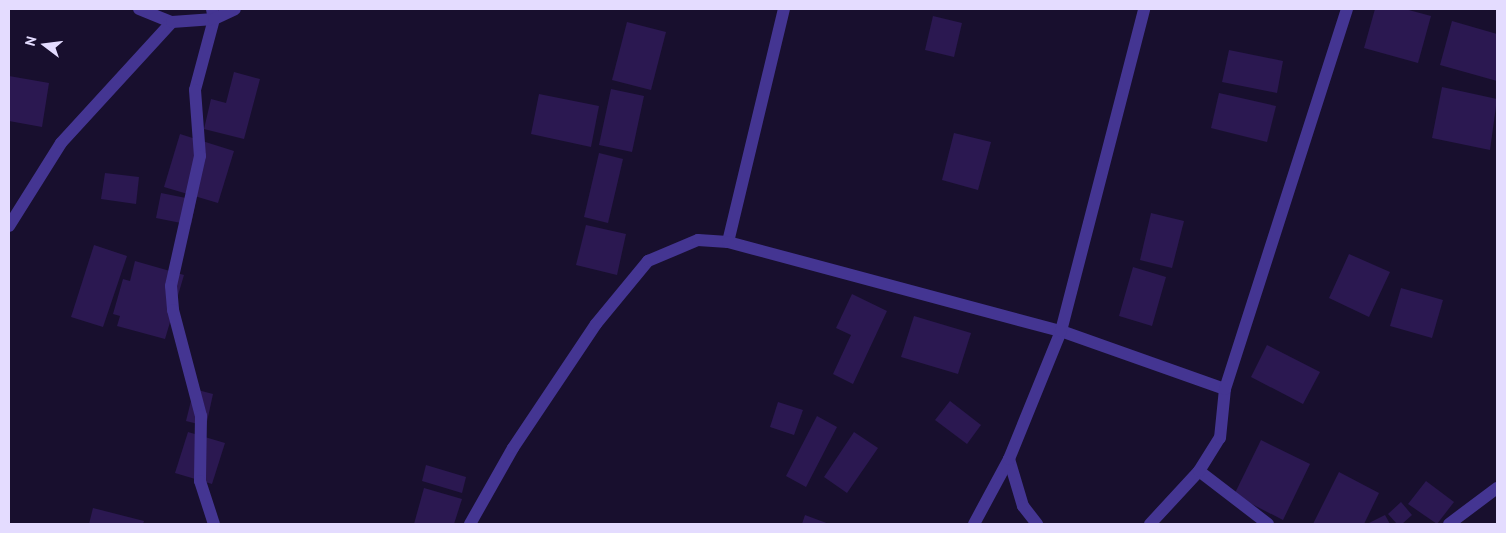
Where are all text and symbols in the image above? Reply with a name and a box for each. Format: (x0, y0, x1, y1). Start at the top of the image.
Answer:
north arrow (20, 20, 70, 70)
text: N (21, 34, 40, 48)

